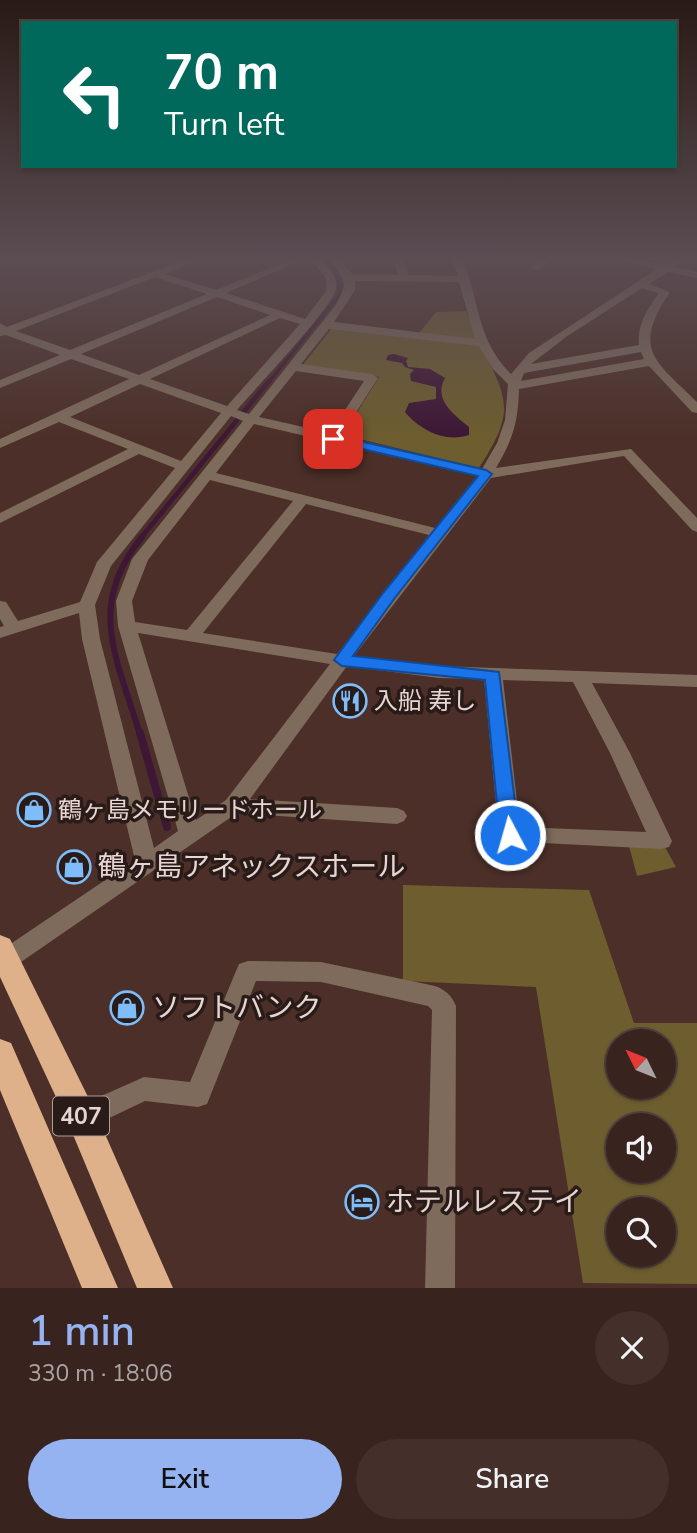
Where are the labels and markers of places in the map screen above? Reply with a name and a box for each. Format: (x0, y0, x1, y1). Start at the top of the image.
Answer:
pin (303, 409, 363, 469)
restaurant icon: 入船 寿し (331, 682, 369, 720)
place label: 入船 寿し (374, 685, 476, 717)
shop icon: 鶴ヶ島メモリードホール (15, 791, 53, 829)
place label: 鶴ヶ島メモリードホール (58, 794, 322, 826)
shop icon: 鶴ヶ島アネックスホール (55, 848, 93, 886)
place label: 鶴ヶ島アネックスホール (98, 848, 405, 886)
shop icon: ソフトバンク (108, 989, 146, 1027)
place label: ソフトバンク (152, 989, 321, 1027)
hotel icon: ホテルレステイ (343, 1183, 381, 1221)
place label: ホテルレステイ (386, 1183, 582, 1221)

